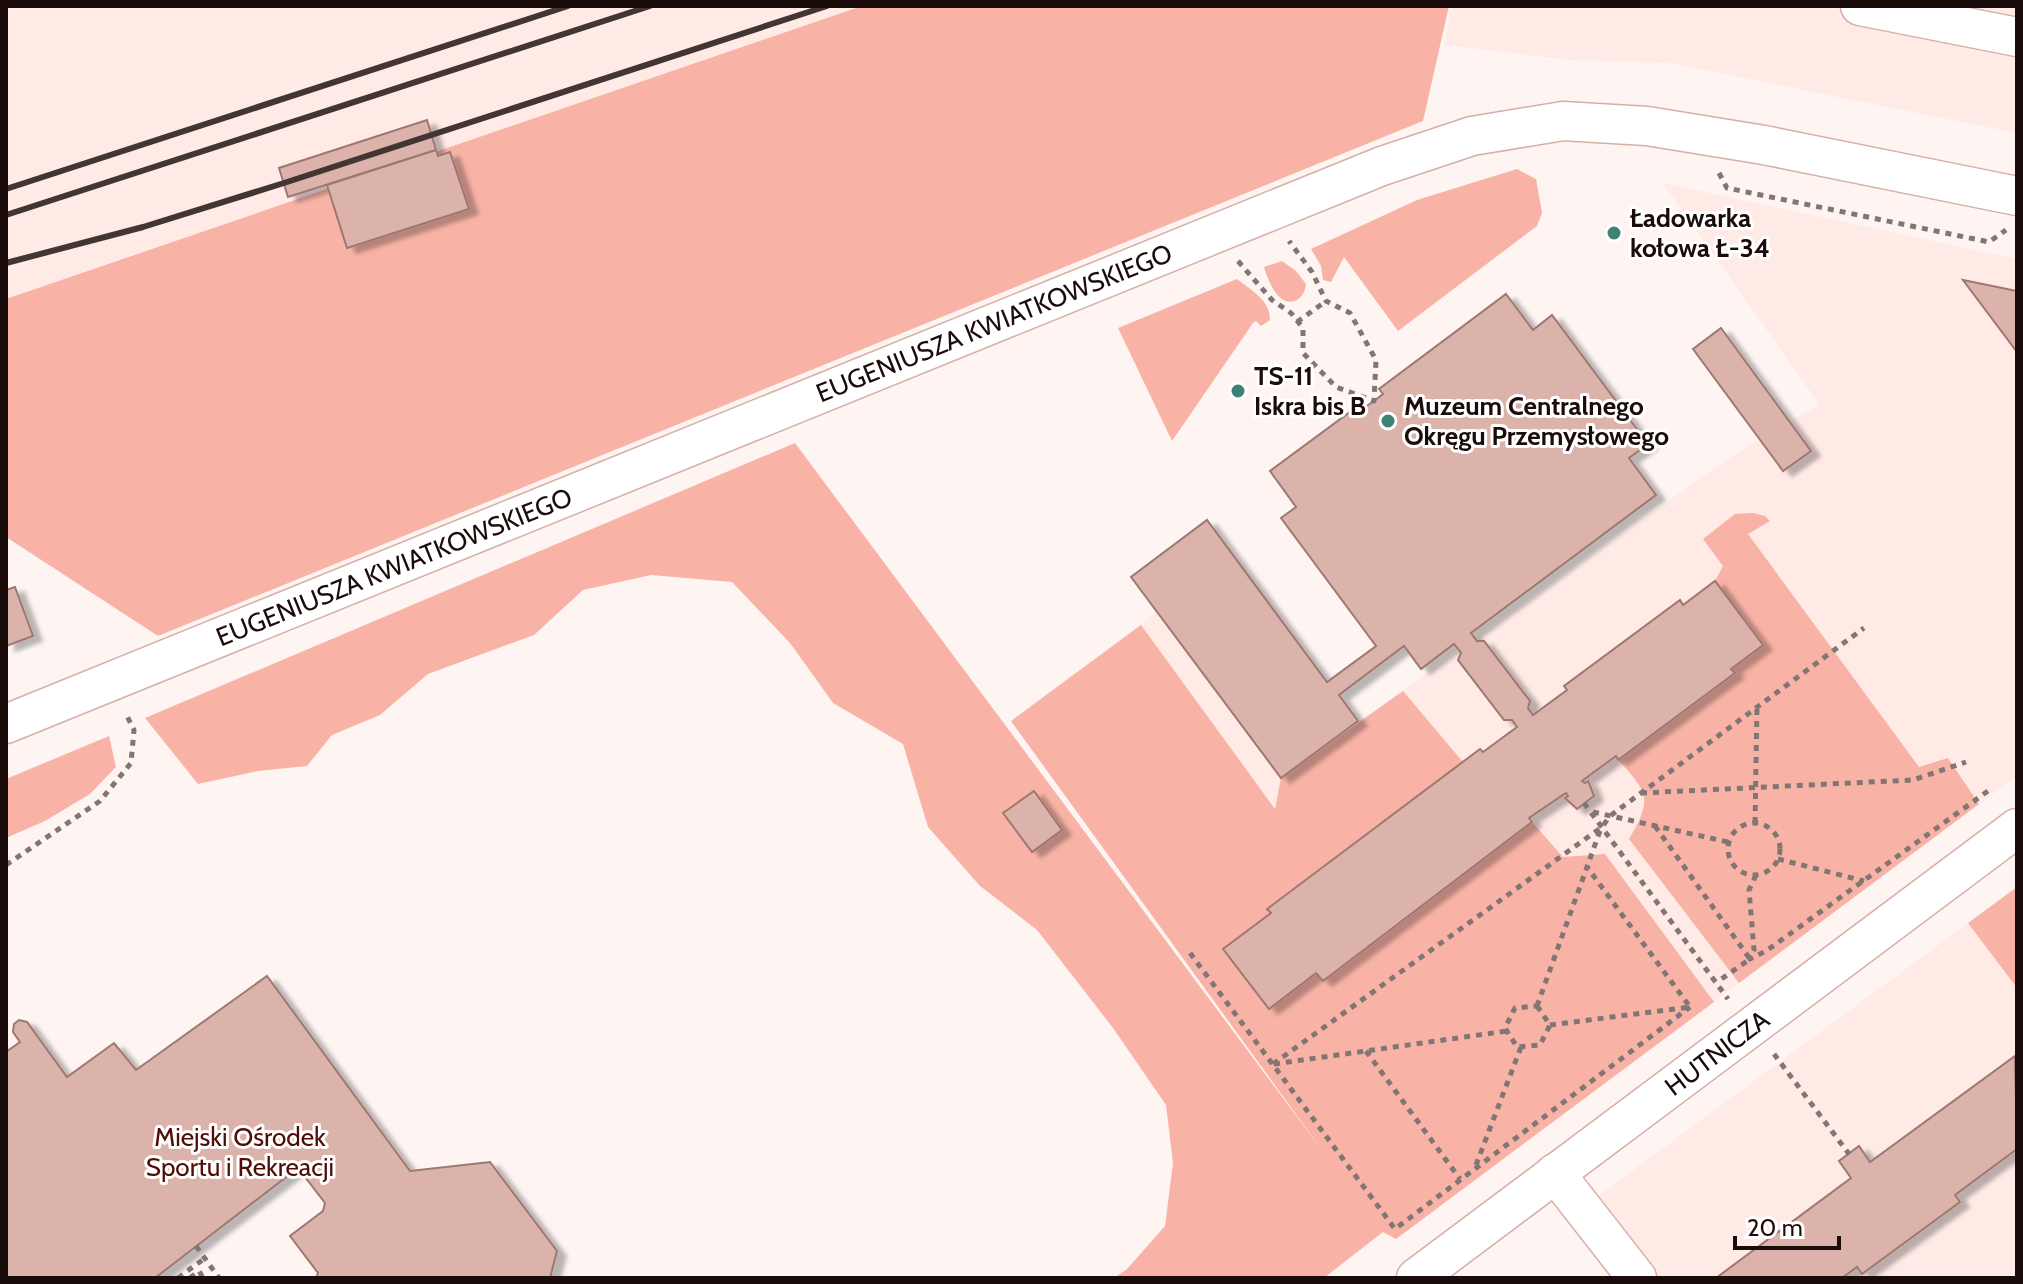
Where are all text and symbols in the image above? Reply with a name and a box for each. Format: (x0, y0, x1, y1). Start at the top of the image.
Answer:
place label: Ładowarka kołowa Ł-34 (1630, 202, 1770, 264)
marker: Ładowarka kołowa Ł-34 (1605, 224, 1623, 242)
street label: EUGENIUSZA KWIATKOWSKIEGO (811, 237, 1177, 409)
place label: TS-11 Iskra bis B (1254, 360, 1366, 422)
marker: TS-11 Iskra bis B (1229, 382, 1247, 400)
place label: Muzeum Centralnego Okręgu Przemysłowego (1404, 390, 1669, 452)
marker: Muzeum Centralnego Okręgu Przemysłowego (1379, 412, 1397, 430)
street label: EUGENIUSZA KWIATKOWSKIEGO (211, 481, 577, 653)
street label: HUTNICZA (1659, 1003, 1775, 1103)
park label: Miejski Ośrodek Sportu i Rekreacji (146, 1121, 334, 1183)
scale bar (1735, 1200, 1839, 1250)
text: 20 m (1747, 1213, 1803, 1242)

